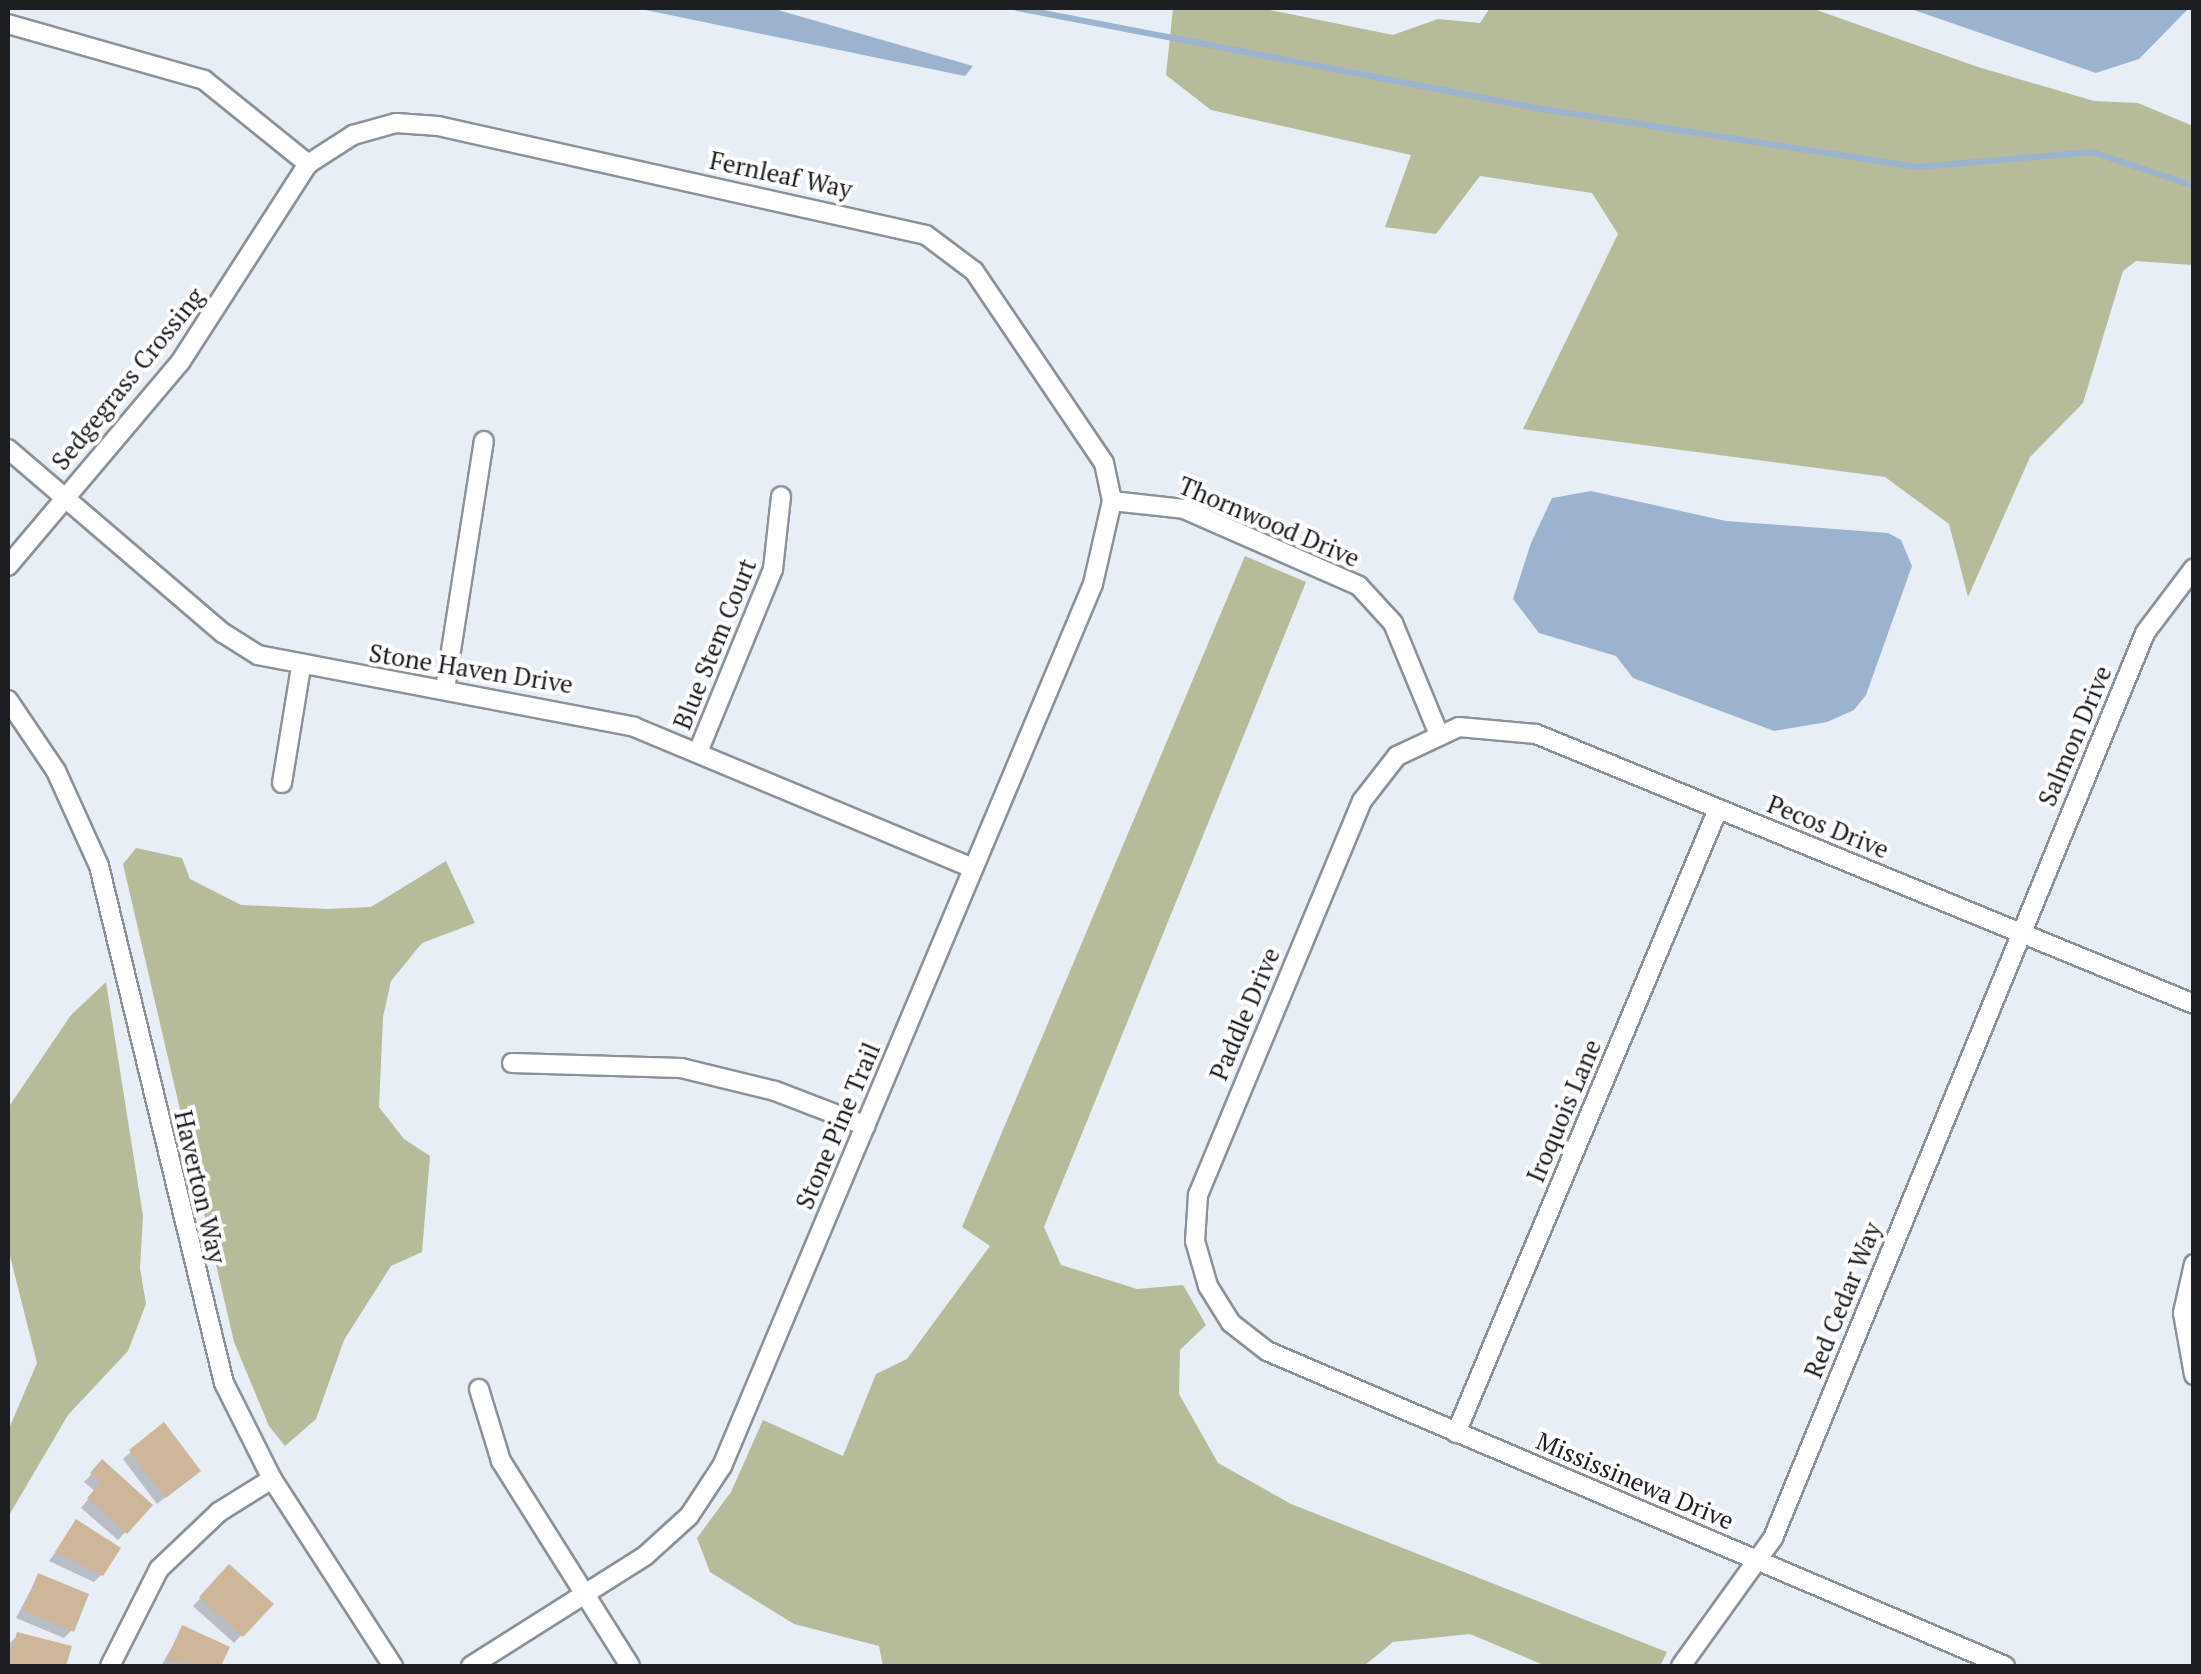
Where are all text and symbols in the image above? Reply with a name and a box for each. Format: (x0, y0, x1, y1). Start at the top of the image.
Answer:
street label: Fernleaf Way (707, 145, 855, 205)
street label: Sedgegrass Crossing (45, 282, 211, 476)
street label: Thornwood Drive (1174, 470, 1364, 574)
street label: Blue Stem Court (667, 554, 763, 734)
street label: Stone Haven Drive (367, 638, 575, 700)
street label: Salmon Drive (2032, 661, 2118, 811)
street label: Pecos Drive (1763, 789, 1893, 865)
street label: Paddle Drive (1204, 943, 1286, 1085)
street label: Iroquois Lane (1520, 1035, 1608, 1187)
street label: Stone Pine Trail (789, 1038, 887, 1214)
street label: Haverton Way (168, 1108, 232, 1266)
street label: Red Cedar Way (1798, 1218, 1888, 1382)
street label: Mississinewa Drive (1532, 1426, 1738, 1536)

